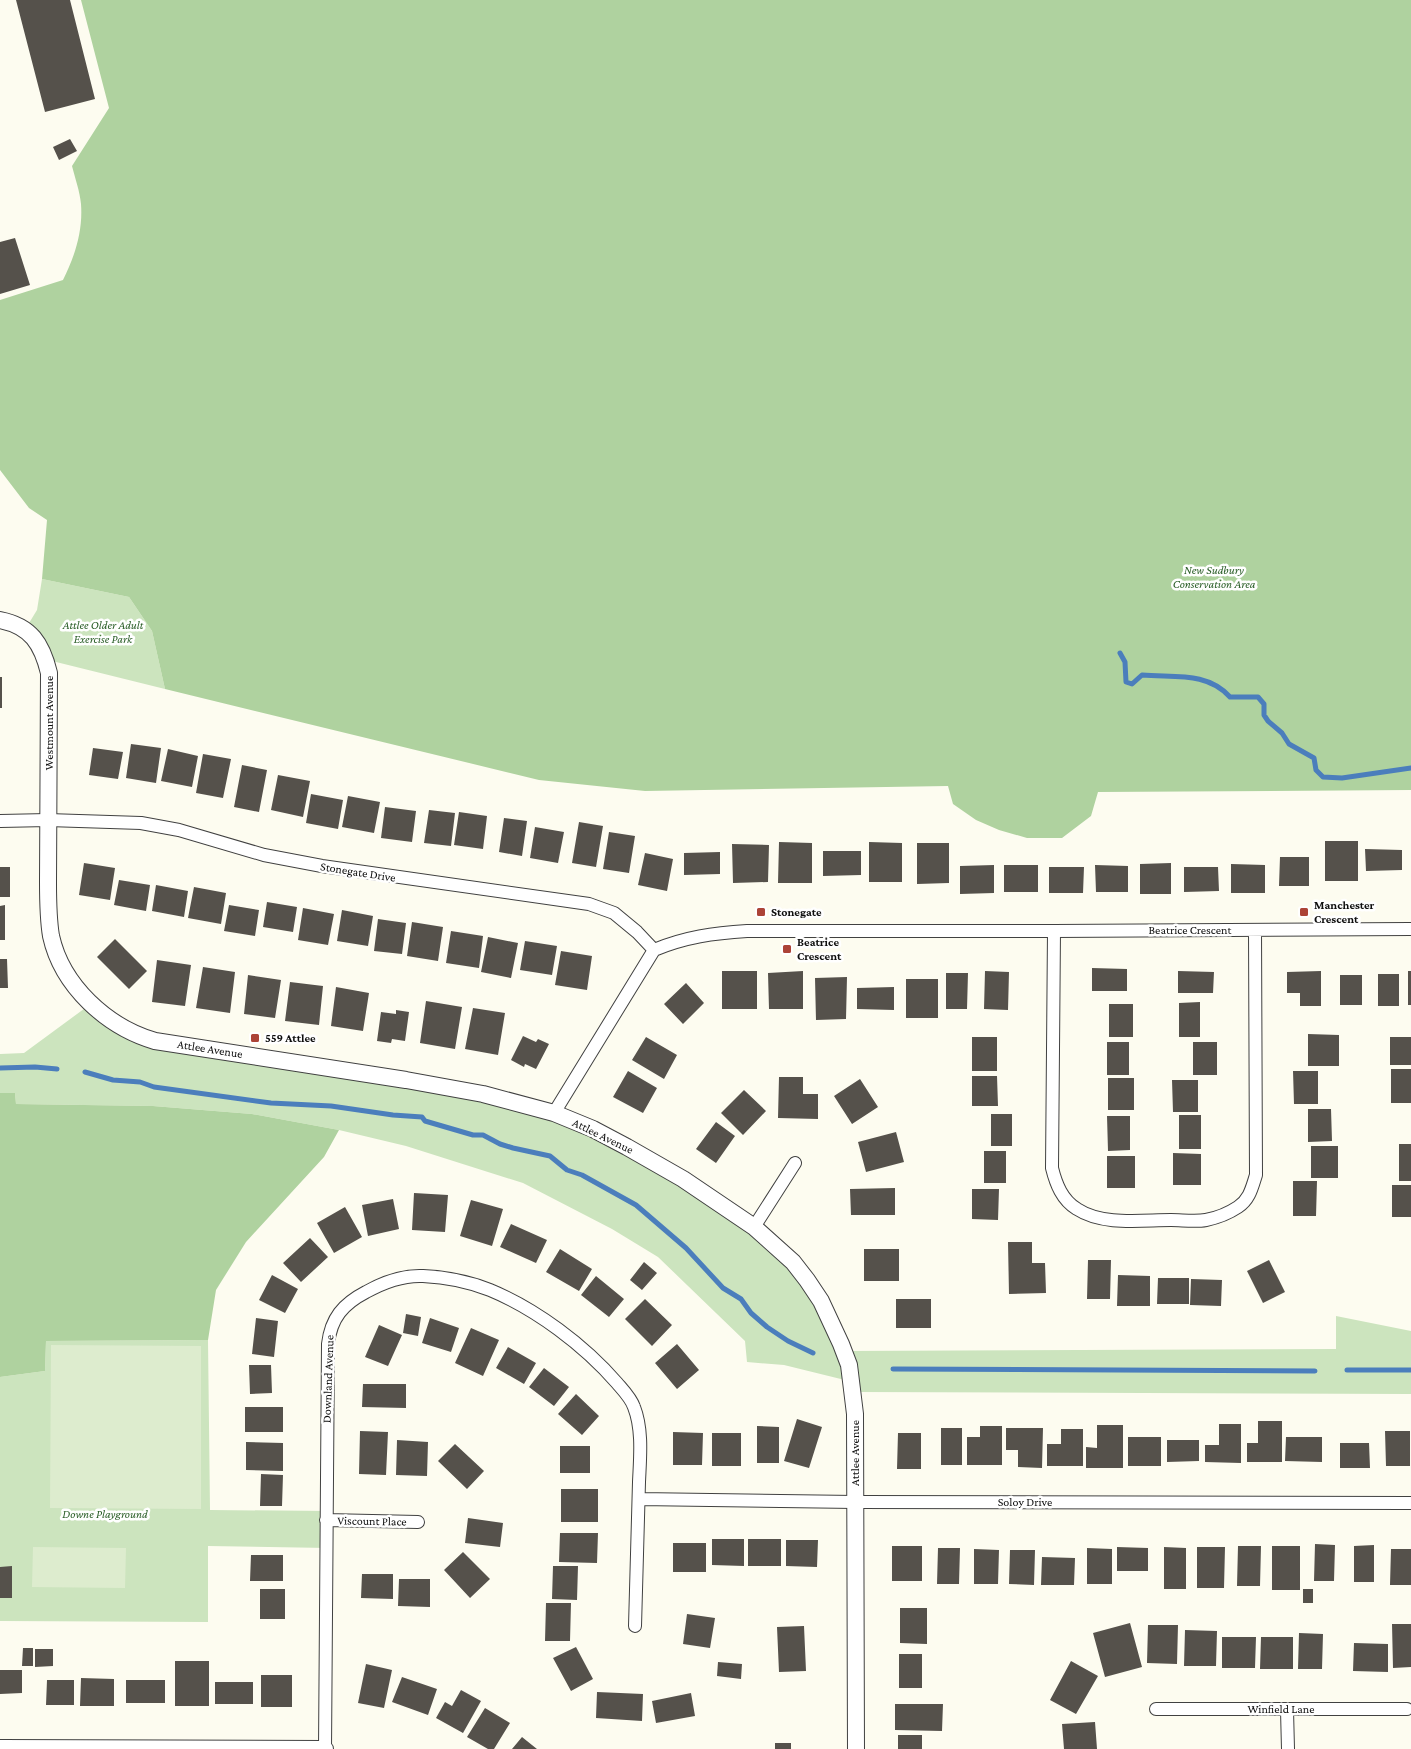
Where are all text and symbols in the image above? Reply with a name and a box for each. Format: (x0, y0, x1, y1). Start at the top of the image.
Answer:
park label: New Sudbury Conservation Area (1173, 563, 1256, 591)
park label: Attlee Older Adult Exercise Park (62, 618, 144, 646)
street label: Westmount Avenue (42, 676, 56, 770)
street label: Stonegate Drive (319, 859, 397, 885)
place label: Manchester Crescent (1314, 898, 1375, 926)
place label: Stonegate (771, 905, 822, 919)
marker: Stonegate (755, 906, 767, 918)
marker: Manchester Crescent (1298, 906, 1310, 918)
street label: Beatrice Crescent (1149, 923, 1232, 937)
place label: Beatrice Crescent (797, 935, 842, 963)
marker: Beatrice Crescent (781, 943, 793, 955)
place label: 559 Attlee (265, 1031, 316, 1045)
marker: 559 Attlee (249, 1032, 261, 1044)
street label: Attlee Avenue (176, 1037, 244, 1061)
street label: Attlee Avenue (570, 1115, 636, 1157)
street label: Downland Avenue (319, 1335, 337, 1423)
street label: Attlee Avenue (848, 1420, 862, 1486)
street label: Soloy Drive (998, 1495, 1052, 1509)
park label: Downe Playground (62, 1507, 148, 1521)
street label: Viscount Place (337, 1513, 407, 1529)
street label: Winfield Lane (1247, 1702, 1315, 1716)

